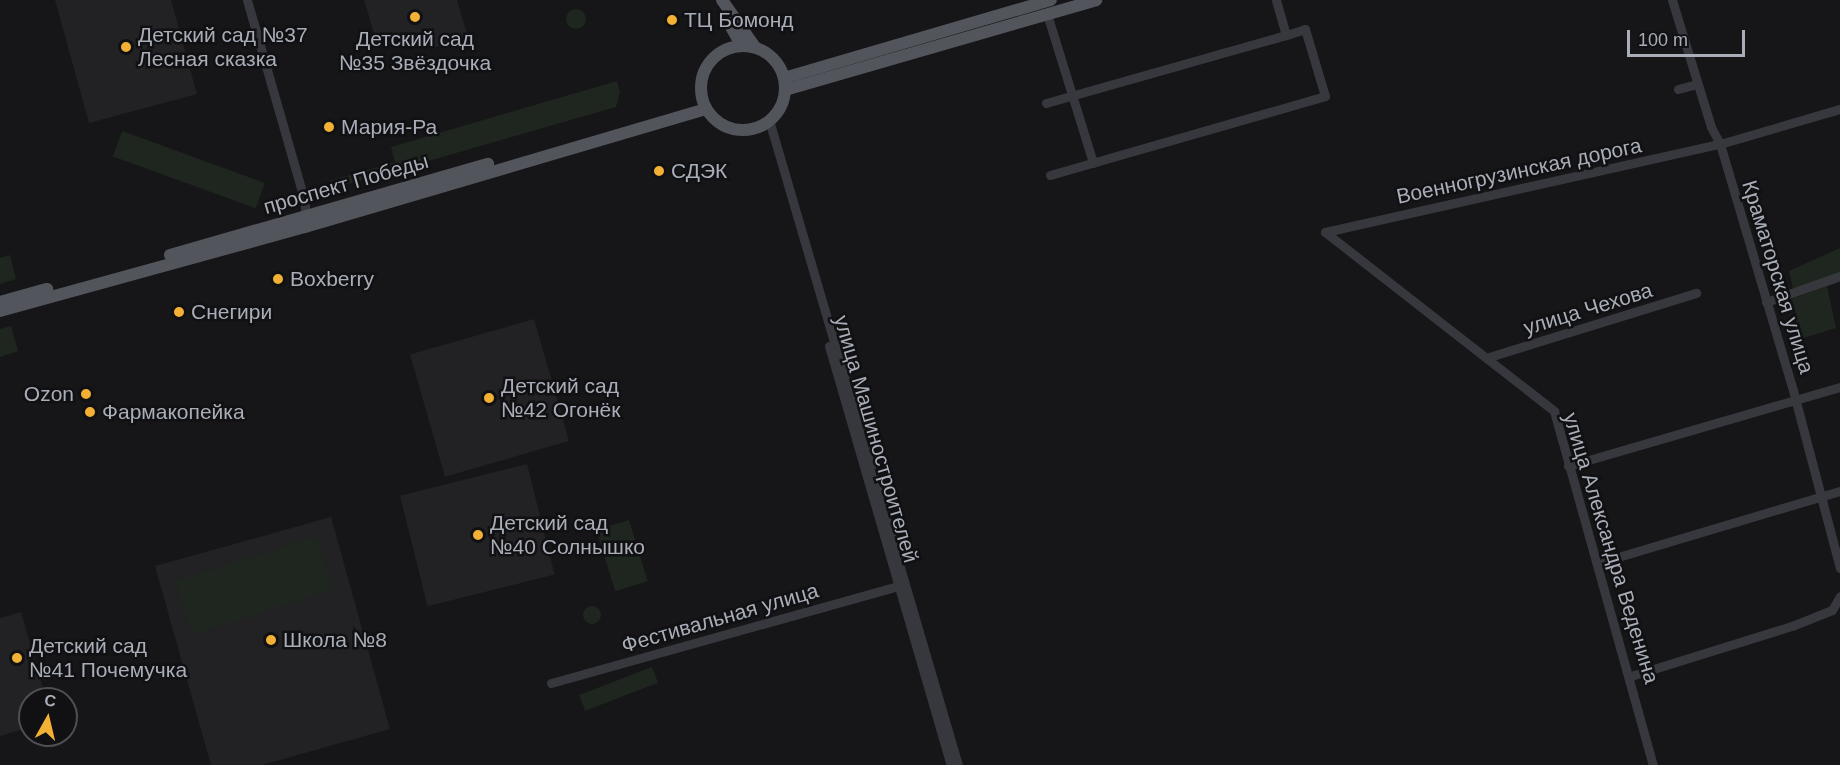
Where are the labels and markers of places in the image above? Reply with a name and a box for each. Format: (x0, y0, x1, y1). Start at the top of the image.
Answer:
place label: ТЦ Бомонд (684, 7, 794, 33)
marker: Детский сад №35 Звёздочка (408, 10, 422, 24)
marker: ТЦ Бомонд (665, 13, 679, 27)
place label: Детский сад №37 Лесная сказка (138, 22, 308, 72)
place label: Детский сад №35 Звёздочка (339, 26, 491, 76)
marker: Детский сад №37 Лесная сказка (119, 40, 133, 54)
place label: Мария-Ра (341, 114, 437, 140)
marker: Мария-Ра (322, 120, 336, 134)
place label: СДЭК (671, 158, 727, 184)
marker: СДЭК (652, 164, 666, 178)
place label: Boxberry (290, 266, 374, 292)
marker: Boxberry (271, 272, 285, 286)
place label: Снегири (191, 299, 272, 325)
marker: Снегири (172, 305, 186, 319)
place label: Детский сад №42 Огонёк (501, 373, 620, 423)
place label: Ozon (24, 381, 74, 407)
marker: Ozon (79, 387, 93, 401)
marker: Детский сад №42 Огонёк (482, 391, 496, 405)
place label: Фармакопейка (102, 399, 245, 425)
marker: Фармакопейка (83, 405, 97, 419)
place label: Детский сад №40 Солнышко (490, 510, 645, 560)
marker: Детский сад №40 Солнышко (471, 528, 485, 542)
place label: Школа №8 (283, 627, 387, 653)
place label: Детский сад №41 Почемучка (29, 633, 187, 683)
marker: Школа №8 (264, 633, 278, 647)
marker: Детский сад №41 Почемучка (10, 651, 24, 665)

